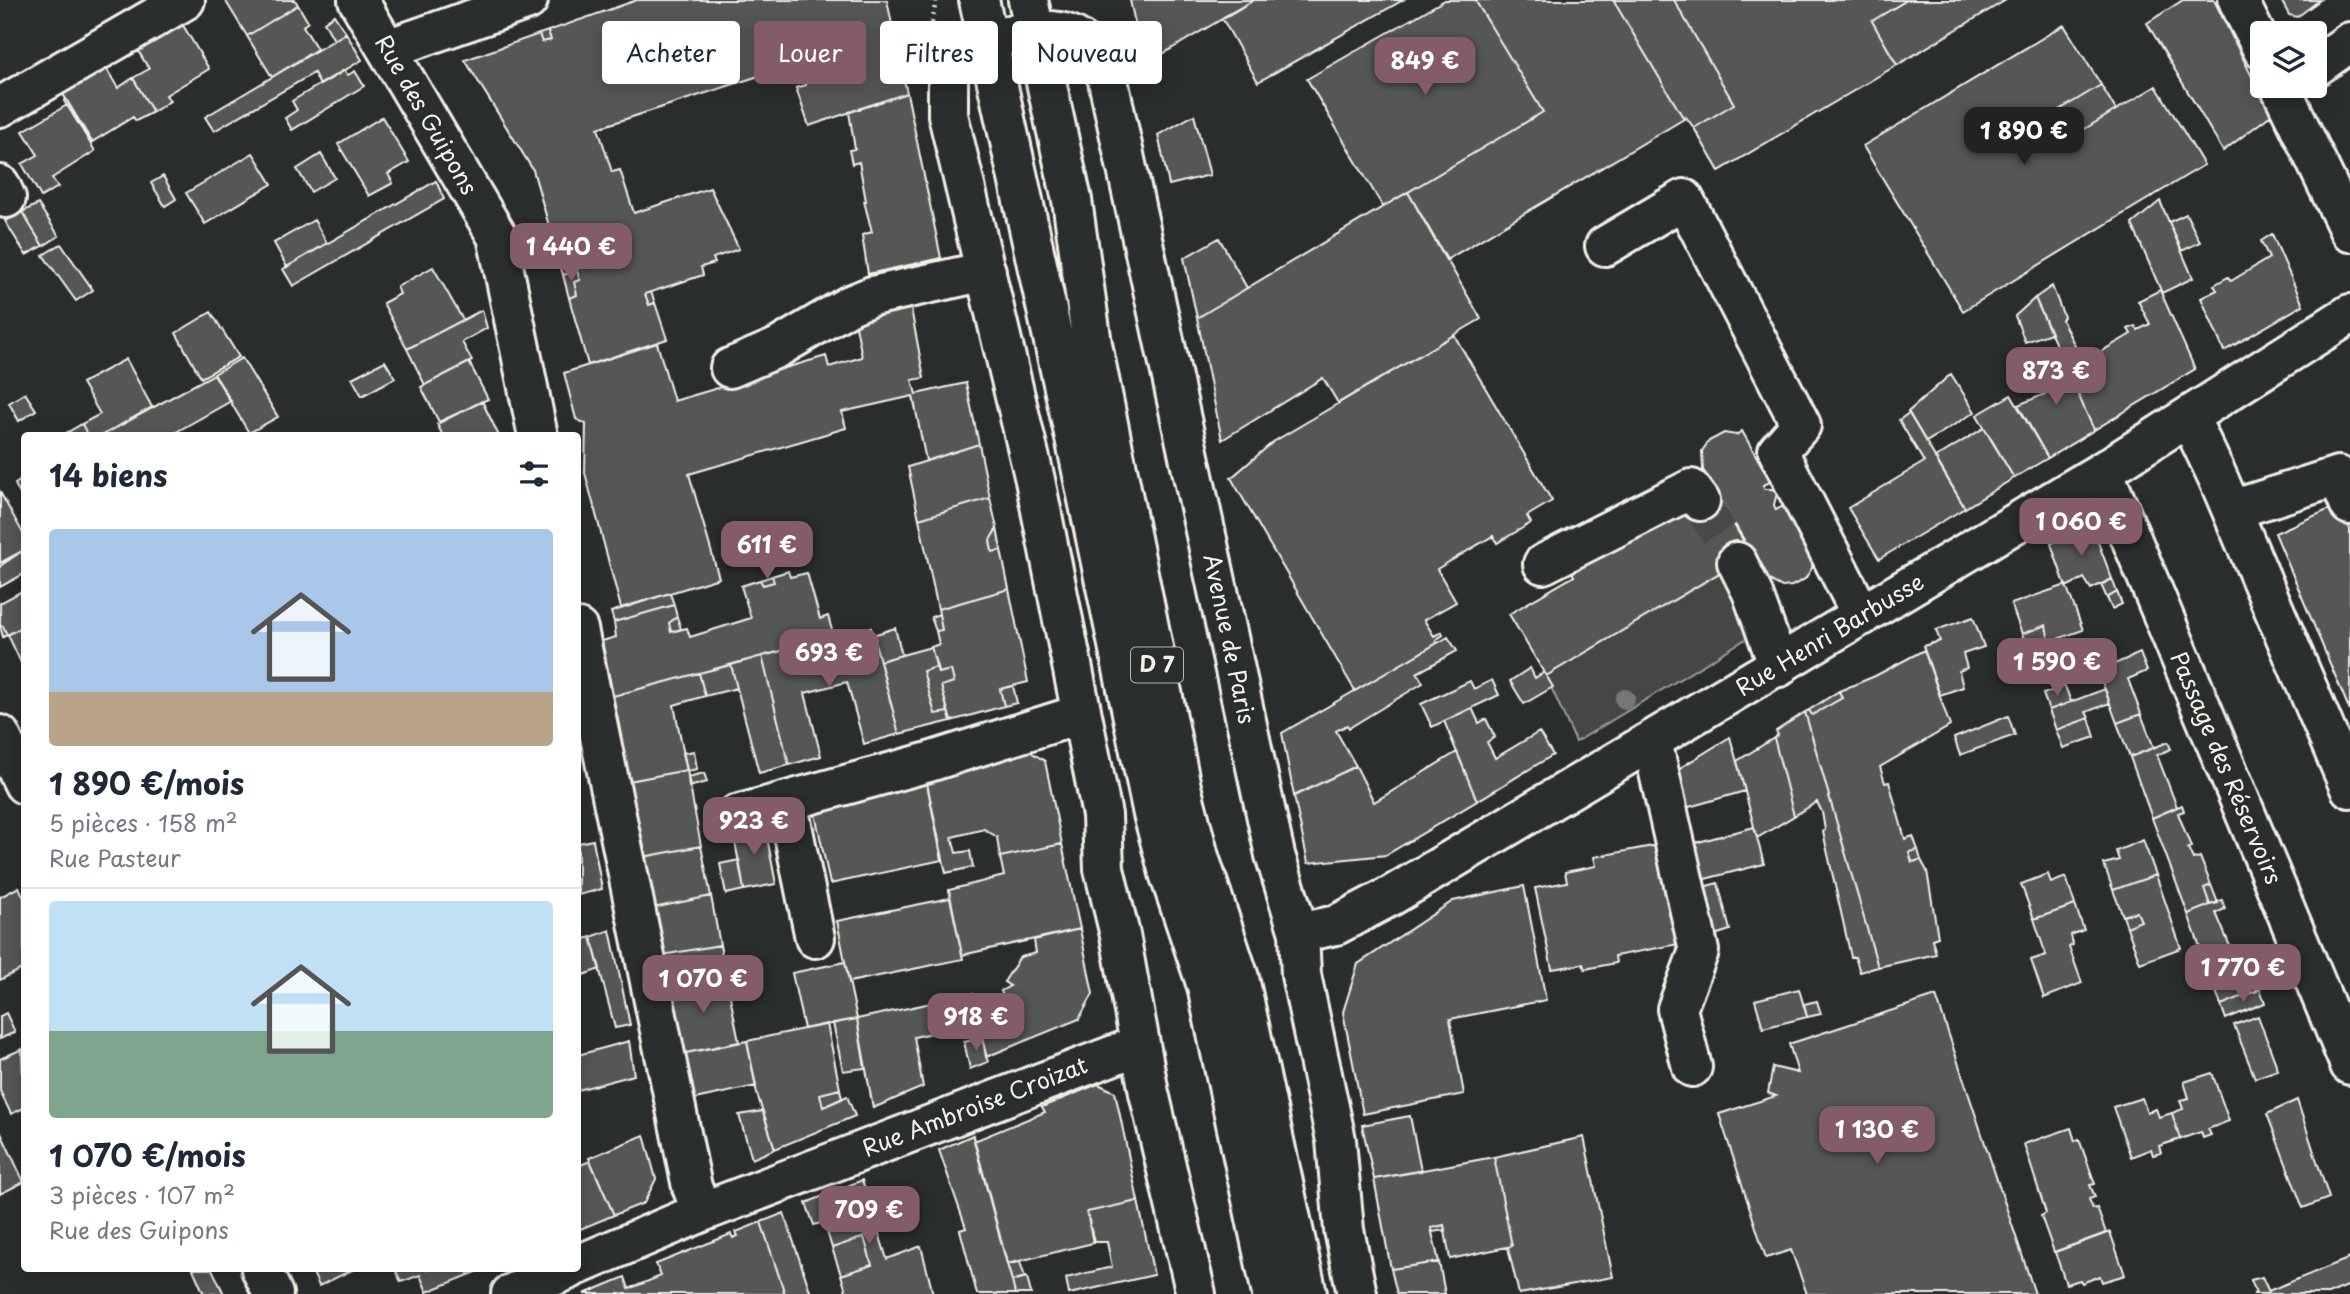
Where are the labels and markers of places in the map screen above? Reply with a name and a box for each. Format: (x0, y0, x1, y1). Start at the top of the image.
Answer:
pin: 849 € (1376, 38, 1474, 97)
pin: 1 890 € (1959, 108, 2089, 167)
pin: 1 440 € (506, 224, 636, 283)
pin: 873 € (2007, 348, 2105, 407)
pin: 1 060 € (2016, 498, 2146, 558)
pin: 611 € (718, 522, 816, 581)
pin: 693 € (780, 630, 878, 689)
pin: 1 590 € (1992, 638, 2122, 698)
pin: 923 € (705, 798, 803, 857)
pin: 1 770 € (2178, 944, 2308, 1004)
pin: 1 070 € (638, 956, 768, 1015)
pin: 918 € (927, 993, 1025, 1053)
pin: 1 130 € (1812, 1106, 1942, 1166)
pin: 709 € (820, 1186, 918, 1246)

